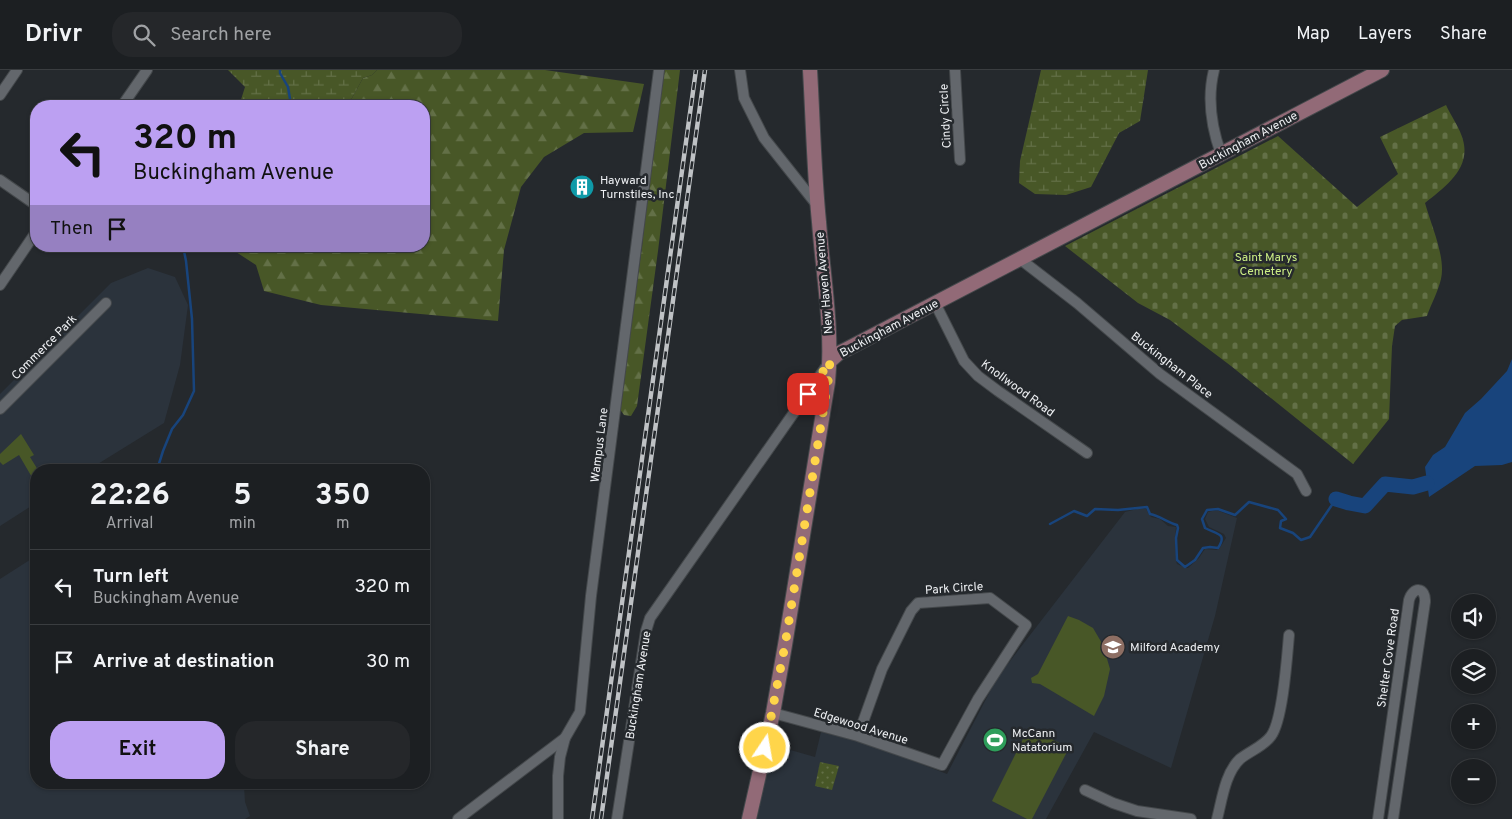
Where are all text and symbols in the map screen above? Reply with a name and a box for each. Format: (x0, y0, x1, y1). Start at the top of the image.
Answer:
search box (112, 12, 462, 57)
text: Drivr (25, 20, 82, 50)
icon: search (130, 21, 158, 49)
text: Search here (170, 23, 272, 47)
text: Map (1296, 23, 1330, 46)
text: Layers (1358, 23, 1412, 46)
text: Share (1440, 23, 1487, 46)
street label: Cindy Circle (936, 83, 956, 149)
street label: Buckingham Avenue (1196, 108, 1301, 174)
text: 320 m (133, 117, 237, 161)
icon: left (50, 120, 115, 185)
text: Buckingham Avenue (133, 160, 334, 187)
place label: Hayward Turnstiles, Inc (600, 173, 675, 203)
building icon: Hayward Turnstiles, Inc (569, 174, 595, 200)
icon: arrive (103, 215, 131, 243)
text: Then (50, 217, 93, 241)
street label: New Haven Avenue (813, 231, 837, 335)
park label: Saint Marys Cemetery (1235, 250, 1297, 280)
street label: Buckingham Avenue (837, 296, 942, 362)
street label: Commerce Park (9, 312, 81, 384)
street label: Buckingham Place (1127, 329, 1216, 403)
street label: Knollwood Road (977, 357, 1057, 421)
pin (787, 373, 829, 415)
icon: arrive (794, 380, 822, 408)
street label: Wampus Lane (587, 407, 613, 483)
text: 22:26 (89, 478, 170, 515)
text: 5 (233, 478, 252, 515)
text: 350 (315, 478, 371, 515)
text: Arrival (106, 514, 153, 534)
text: min (229, 514, 256, 534)
text: m (336, 514, 350, 534)
text: Turn left (93, 565, 169, 589)
icon: left (50, 573, 78, 601)
text: 320 m (355, 575, 410, 599)
street label: Park Circle (924, 579, 984, 599)
text: Buckingham Avenue (93, 589, 239, 609)
map controls (1451, 594, 1496, 804)
button: sound (1451, 594, 1496, 639)
street label: Shelter Cove Road (1374, 608, 1404, 709)
street label: Buckingham Avenue (623, 630, 655, 741)
school or university icon: Milford Academy (1100, 634, 1126, 660)
place label: Milford Academy (1130, 640, 1220, 656)
icon: arrive (50, 648, 78, 676)
button: layers (1451, 649, 1496, 694)
text: Arrive at destination (93, 650, 274, 674)
text: 30 m (366, 650, 410, 674)
button: + (1451, 704, 1496, 749)
street label: Edgewood Avenue (812, 705, 910, 749)
button: Exit (50, 721, 225, 779)
button: Share (235, 721, 410, 779)
position arrow (738, 721, 790, 773)
place label: McCann Natatorium (1012, 726, 1073, 756)
sports icon: McCann Natatorium (982, 727, 1008, 753)
button: − (1451, 759, 1496, 804)

